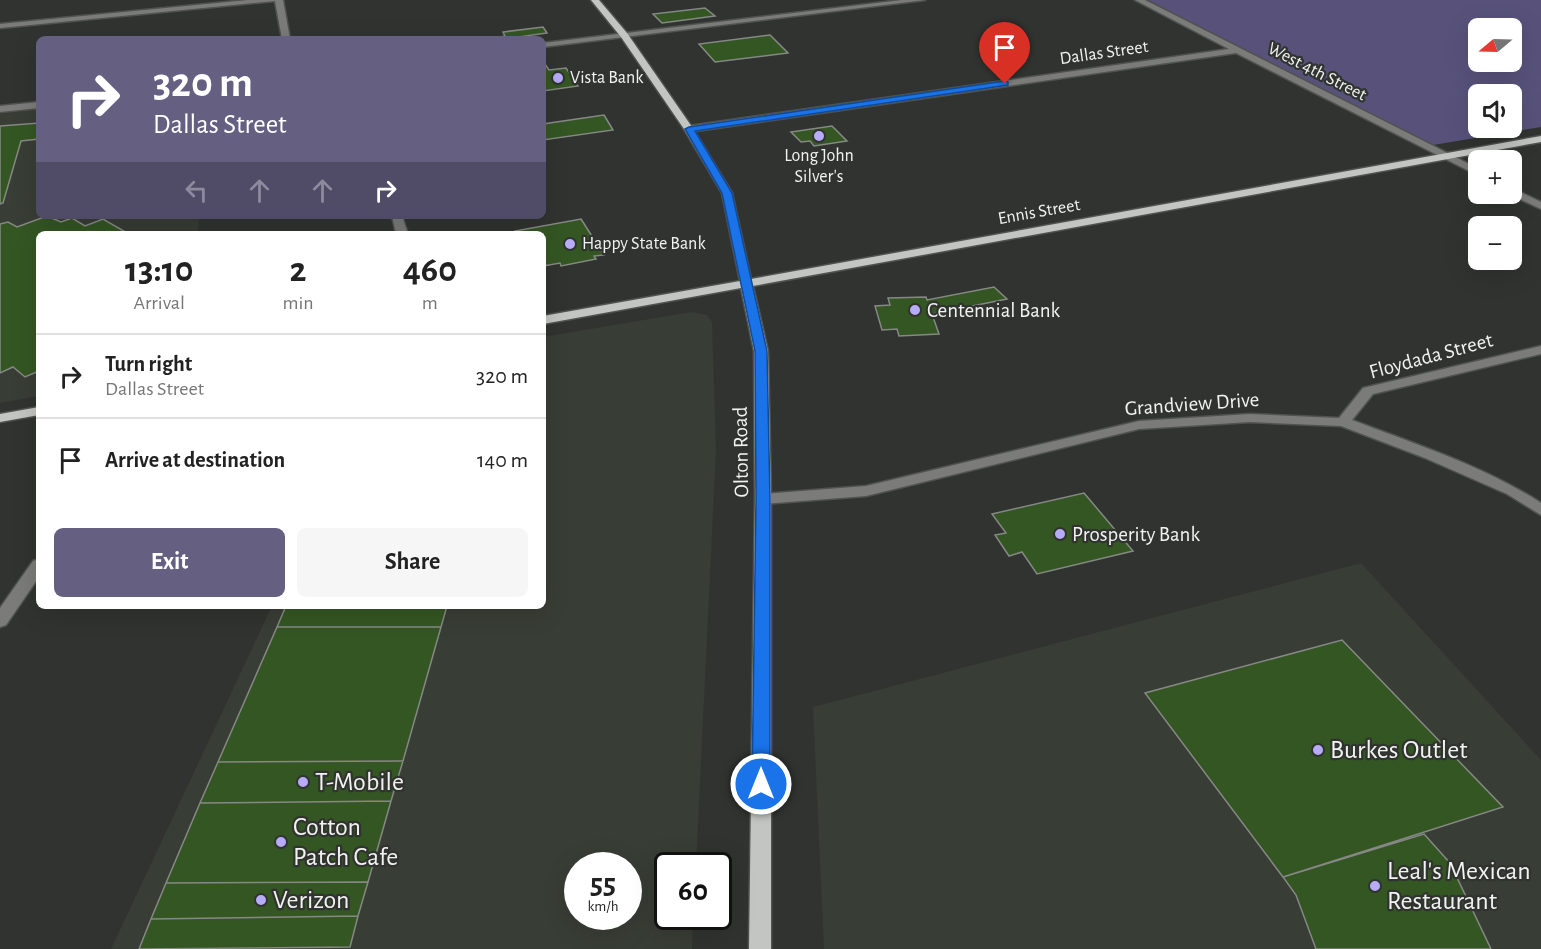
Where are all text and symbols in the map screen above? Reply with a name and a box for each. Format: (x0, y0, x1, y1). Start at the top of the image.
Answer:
north arrow (1468, 18, 1522, 72)
map controls (1468, 18, 1522, 270)
pin (979, 22, 1030, 84)
icon: arrive (988, 31, 1021, 64)
street label: Dallas Street (1059, 38, 1150, 68)
street label: West 4th Street (1265, 39, 1369, 105)
icon: right (54, 60, 132, 138)
text: 320 m (153, 62, 253, 104)
place label: Vista Bank (570, 69, 644, 87)
marker: Vista Bank (551, 71, 565, 85)
button: sound (1468, 84, 1522, 138)
text: Dallas Street (153, 111, 287, 138)
marker: Long John Silver's (812, 129, 826, 143)
place label: Long John Silver's (784, 147, 854, 186)
button: + (1468, 150, 1522, 204)
icon: left (180, 174, 213, 207)
icon: ahead (243, 174, 276, 207)
icon: ahead (306, 174, 339, 207)
icon: right (369, 174, 402, 207)
street label: Ennis Street (996, 196, 1082, 228)
button: − (1468, 216, 1522, 270)
place label: Happy State Bank (582, 235, 706, 253)
marker: Happy State Bank (563, 237, 577, 251)
text: 13:10 (125, 252, 193, 288)
text: 2 (290, 252, 307, 288)
text: 460 (403, 252, 457, 288)
text: Arrival (134, 293, 185, 313)
text: min (283, 293, 314, 313)
text: m (422, 293, 438, 313)
place label: Centennial Bank (927, 300, 1061, 321)
marker: Centennial Bank (908, 303, 922, 317)
street label: Floydada Street (1367, 329, 1495, 383)
text: Turn right (105, 353, 192, 375)
icon: right (54, 360, 87, 393)
text: 320 m (476, 365, 528, 387)
text: Dallas Street (105, 379, 204, 399)
street label: Grandview Drive (1124, 389, 1260, 419)
street label: Olton Road (730, 406, 752, 498)
icon: arrive (54, 444, 87, 477)
text: Arrive at destination (105, 449, 285, 471)
text: 140 m (477, 449, 528, 471)
place label: Prosperity Bank (1072, 524, 1200, 545)
marker: Prosperity Bank (1053, 527, 1067, 541)
button: Exit (54, 528, 285, 597)
button: Share (297, 528, 528, 597)
place label: Burkes Outlet (1330, 737, 1468, 763)
marker: Burkes Outlet (1311, 743, 1325, 757)
position arrow (729, 752, 793, 816)
place label: T-Mobile (315, 769, 404, 795)
marker: T-Mobile (296, 775, 310, 789)
place label: Cotton Patch Cafe (293, 814, 398, 870)
marker: Cotton Patch Cafe (274, 835, 288, 849)
speed limit sign: 60 (654, 852, 732, 930)
place label: Leal's Mexican Restaurant (1387, 858, 1531, 914)
text: 55 (590, 869, 616, 899)
marker: Leal's Mexican Restaurant (1368, 879, 1382, 893)
place label: Verizon (273, 887, 349, 913)
marker: Verizon (254, 893, 268, 907)
text: km/h (588, 899, 618, 914)

